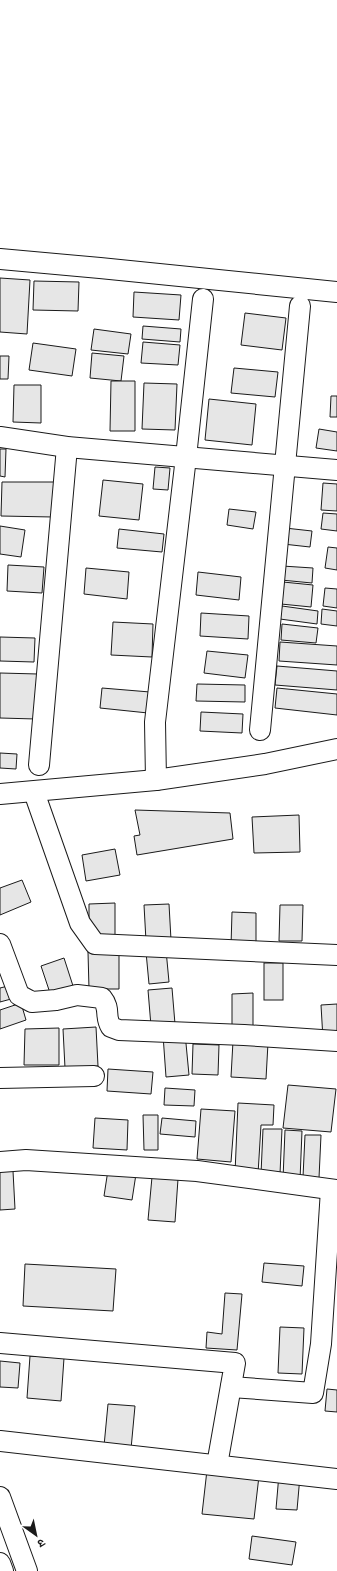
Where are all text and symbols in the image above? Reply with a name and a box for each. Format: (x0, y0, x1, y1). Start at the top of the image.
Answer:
north arrow (16, 1515, 56, 1555)
text: उ (34, 1536, 47, 1550)

